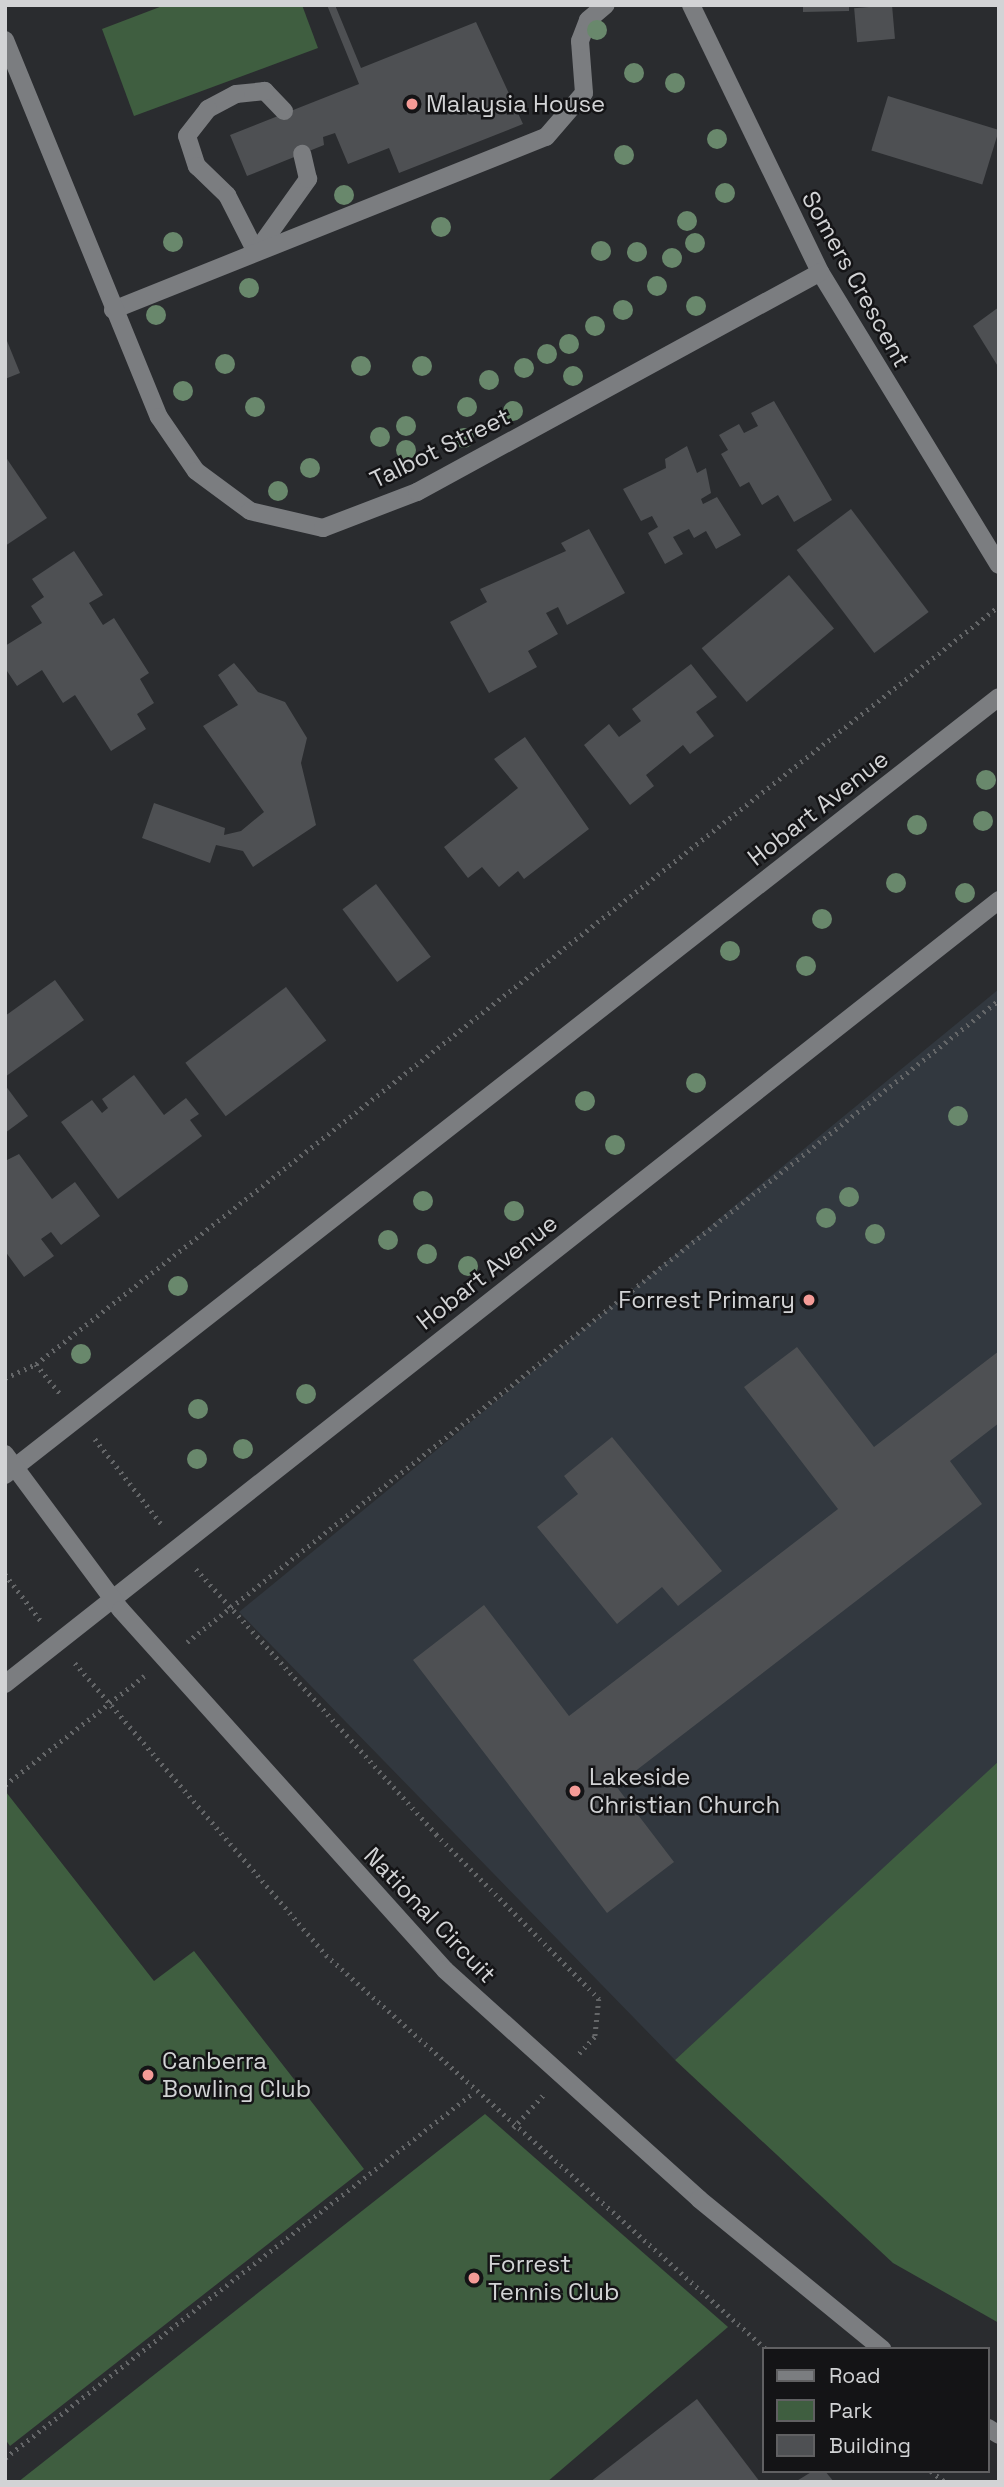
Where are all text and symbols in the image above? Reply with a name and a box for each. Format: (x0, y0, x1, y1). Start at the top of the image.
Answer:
place label: Malaysia House (426, 90, 605, 118)
marker: Malaysia House (404, 96, 420, 112)
street label: Somers Crescent (796, 186, 916, 372)
street label: Talbot Street (365, 402, 515, 494)
street label: Hobart Avenue (742, 744, 894, 872)
street label: Hobart Avenue (411, 1208, 563, 1336)
place label: Forrest Primary (618, 1286, 795, 1314)
marker: Forrest Primary (801, 1292, 817, 1308)
place label: Lakeside Christian Church (589, 1763, 780, 1819)
marker: Lakeside Christian Church (567, 1783, 583, 1799)
street label: National Circuit (358, 1841, 502, 1989)
place label: Canberra Bowling Club (162, 2047, 311, 2103)
marker: Canberra Bowling Club (140, 2067, 156, 2083)
place label: Forrest Tennis Club (488, 2250, 619, 2306)
marker: Forrest Tennis Club (466, 2270, 482, 2286)
legend (762, 2347, 990, 2473)
text: Road (829, 2362, 881, 2389)
text: Park (829, 2397, 873, 2424)
text: Building (829, 2432, 911, 2459)

